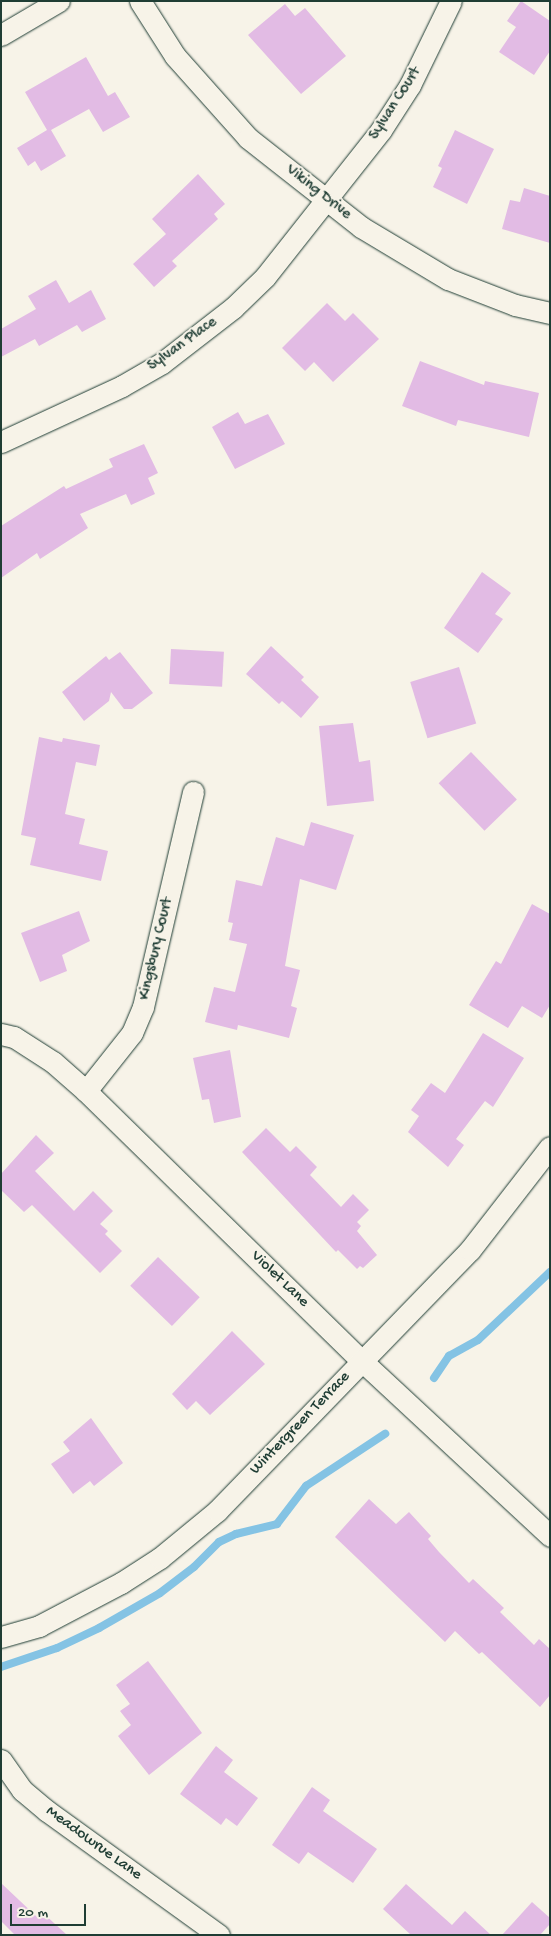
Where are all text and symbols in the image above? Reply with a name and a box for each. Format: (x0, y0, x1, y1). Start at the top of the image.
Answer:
street label: Sylvan Court (366, 64, 426, 144)
street label: Viking Drive (281, 161, 355, 225)
street label: Sylvan Place (145, 313, 221, 377)
street label: Kingsbury Court (136, 896, 178, 1002)
street label: Violet Lane (246, 1248, 312, 1312)
street label: Wintergreen Terrace (247, 1368, 355, 1480)
street label: Meadowrue Lane (41, 1803, 145, 1885)
scale bar (12, 1894, 89, 1926)
text: 20 m (18, 1904, 48, 1922)

